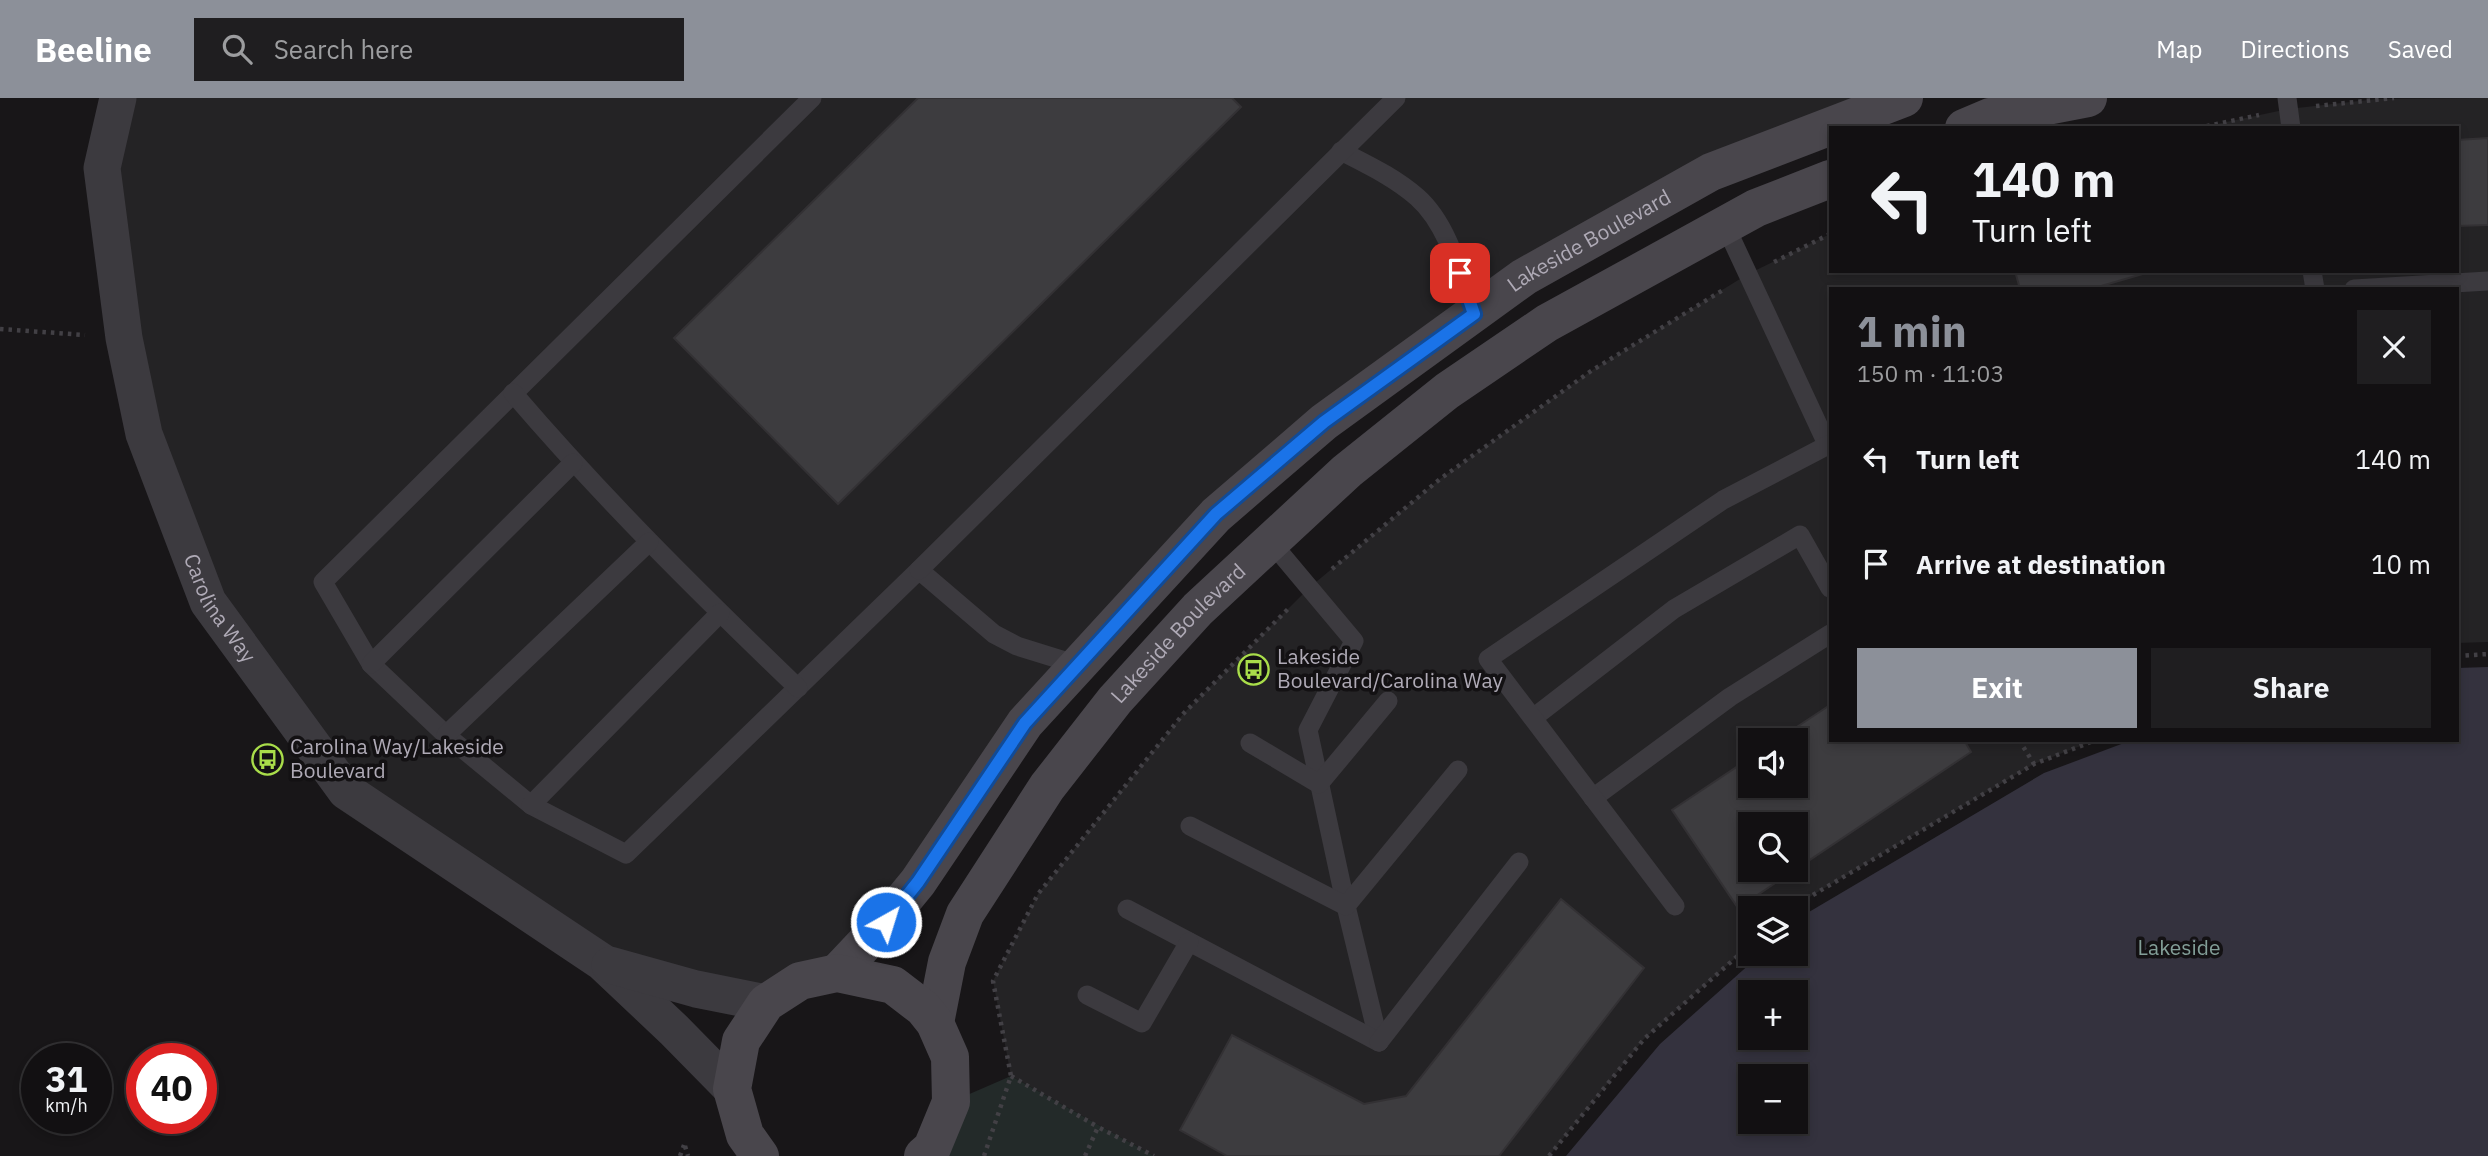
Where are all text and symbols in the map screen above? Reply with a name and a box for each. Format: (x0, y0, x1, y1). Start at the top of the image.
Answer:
search box (194, 18, 684, 81)
text: Beeline (35, 28, 152, 71)
icon: search (218, 30, 256, 68)
text: Search here (274, 32, 413, 66)
text: Map (2156, 33, 2202, 65)
text: Directions (2240, 33, 2350, 65)
text: Saved (2388, 33, 2453, 65)
text: 140 m (1972, 147, 2116, 210)
icon: left (1857, 154, 1948, 245)
street label: Lakeside Boulevard (1501, 182, 1675, 298)
text: Turn left (1972, 209, 2092, 251)
pin (1430, 243, 1490, 303)
icon: arrive (1441, 254, 1479, 292)
text: 1 min (1857, 304, 1967, 359)
button: close (2357, 310, 2431, 384)
text: 150 m · 11:03 (1857, 358, 2004, 388)
icon: left (1857, 440, 1895, 478)
text: Turn left (1916, 442, 2019, 476)
text: 140 m (2355, 442, 2431, 476)
icon: arrive (1857, 545, 1895, 583)
text: Arrive at destination (1916, 547, 2166, 581)
text: 10 m (2371, 547, 2431, 581)
street label: Carolina Way (178, 549, 263, 669)
street label: Lakeside Boulevard (1104, 557, 1251, 709)
place label: Lakeside Boulevard/Carolina Way (1277, 642, 1504, 694)
button: Exit (1857, 648, 2137, 728)
button: Share (2151, 648, 2431, 728)
bus stop icon: Lakeside Boulevard/Carolina Way (1237, 652, 1271, 686)
map controls (1738, 728, 1808, 1134)
button: sound (1738, 728, 1808, 798)
place label: Carolina Way/Lakeside Boulevard (290, 732, 504, 784)
bus stop icon: Carolina Way/Lakeside Boulevard (250, 742, 284, 776)
button: search (1738, 812, 1808, 882)
position arrow (849, 885, 923, 959)
button: layers (1738, 896, 1808, 966)
park label: Lakeside (2137, 933, 2221, 961)
button: + (1738, 980, 1808, 1050)
speed limit sign: 40 (126, 1043, 217, 1134)
text: 31 (45, 1056, 88, 1102)
button: − (1738, 1064, 1808, 1134)
text: km/h (45, 1094, 88, 1117)

